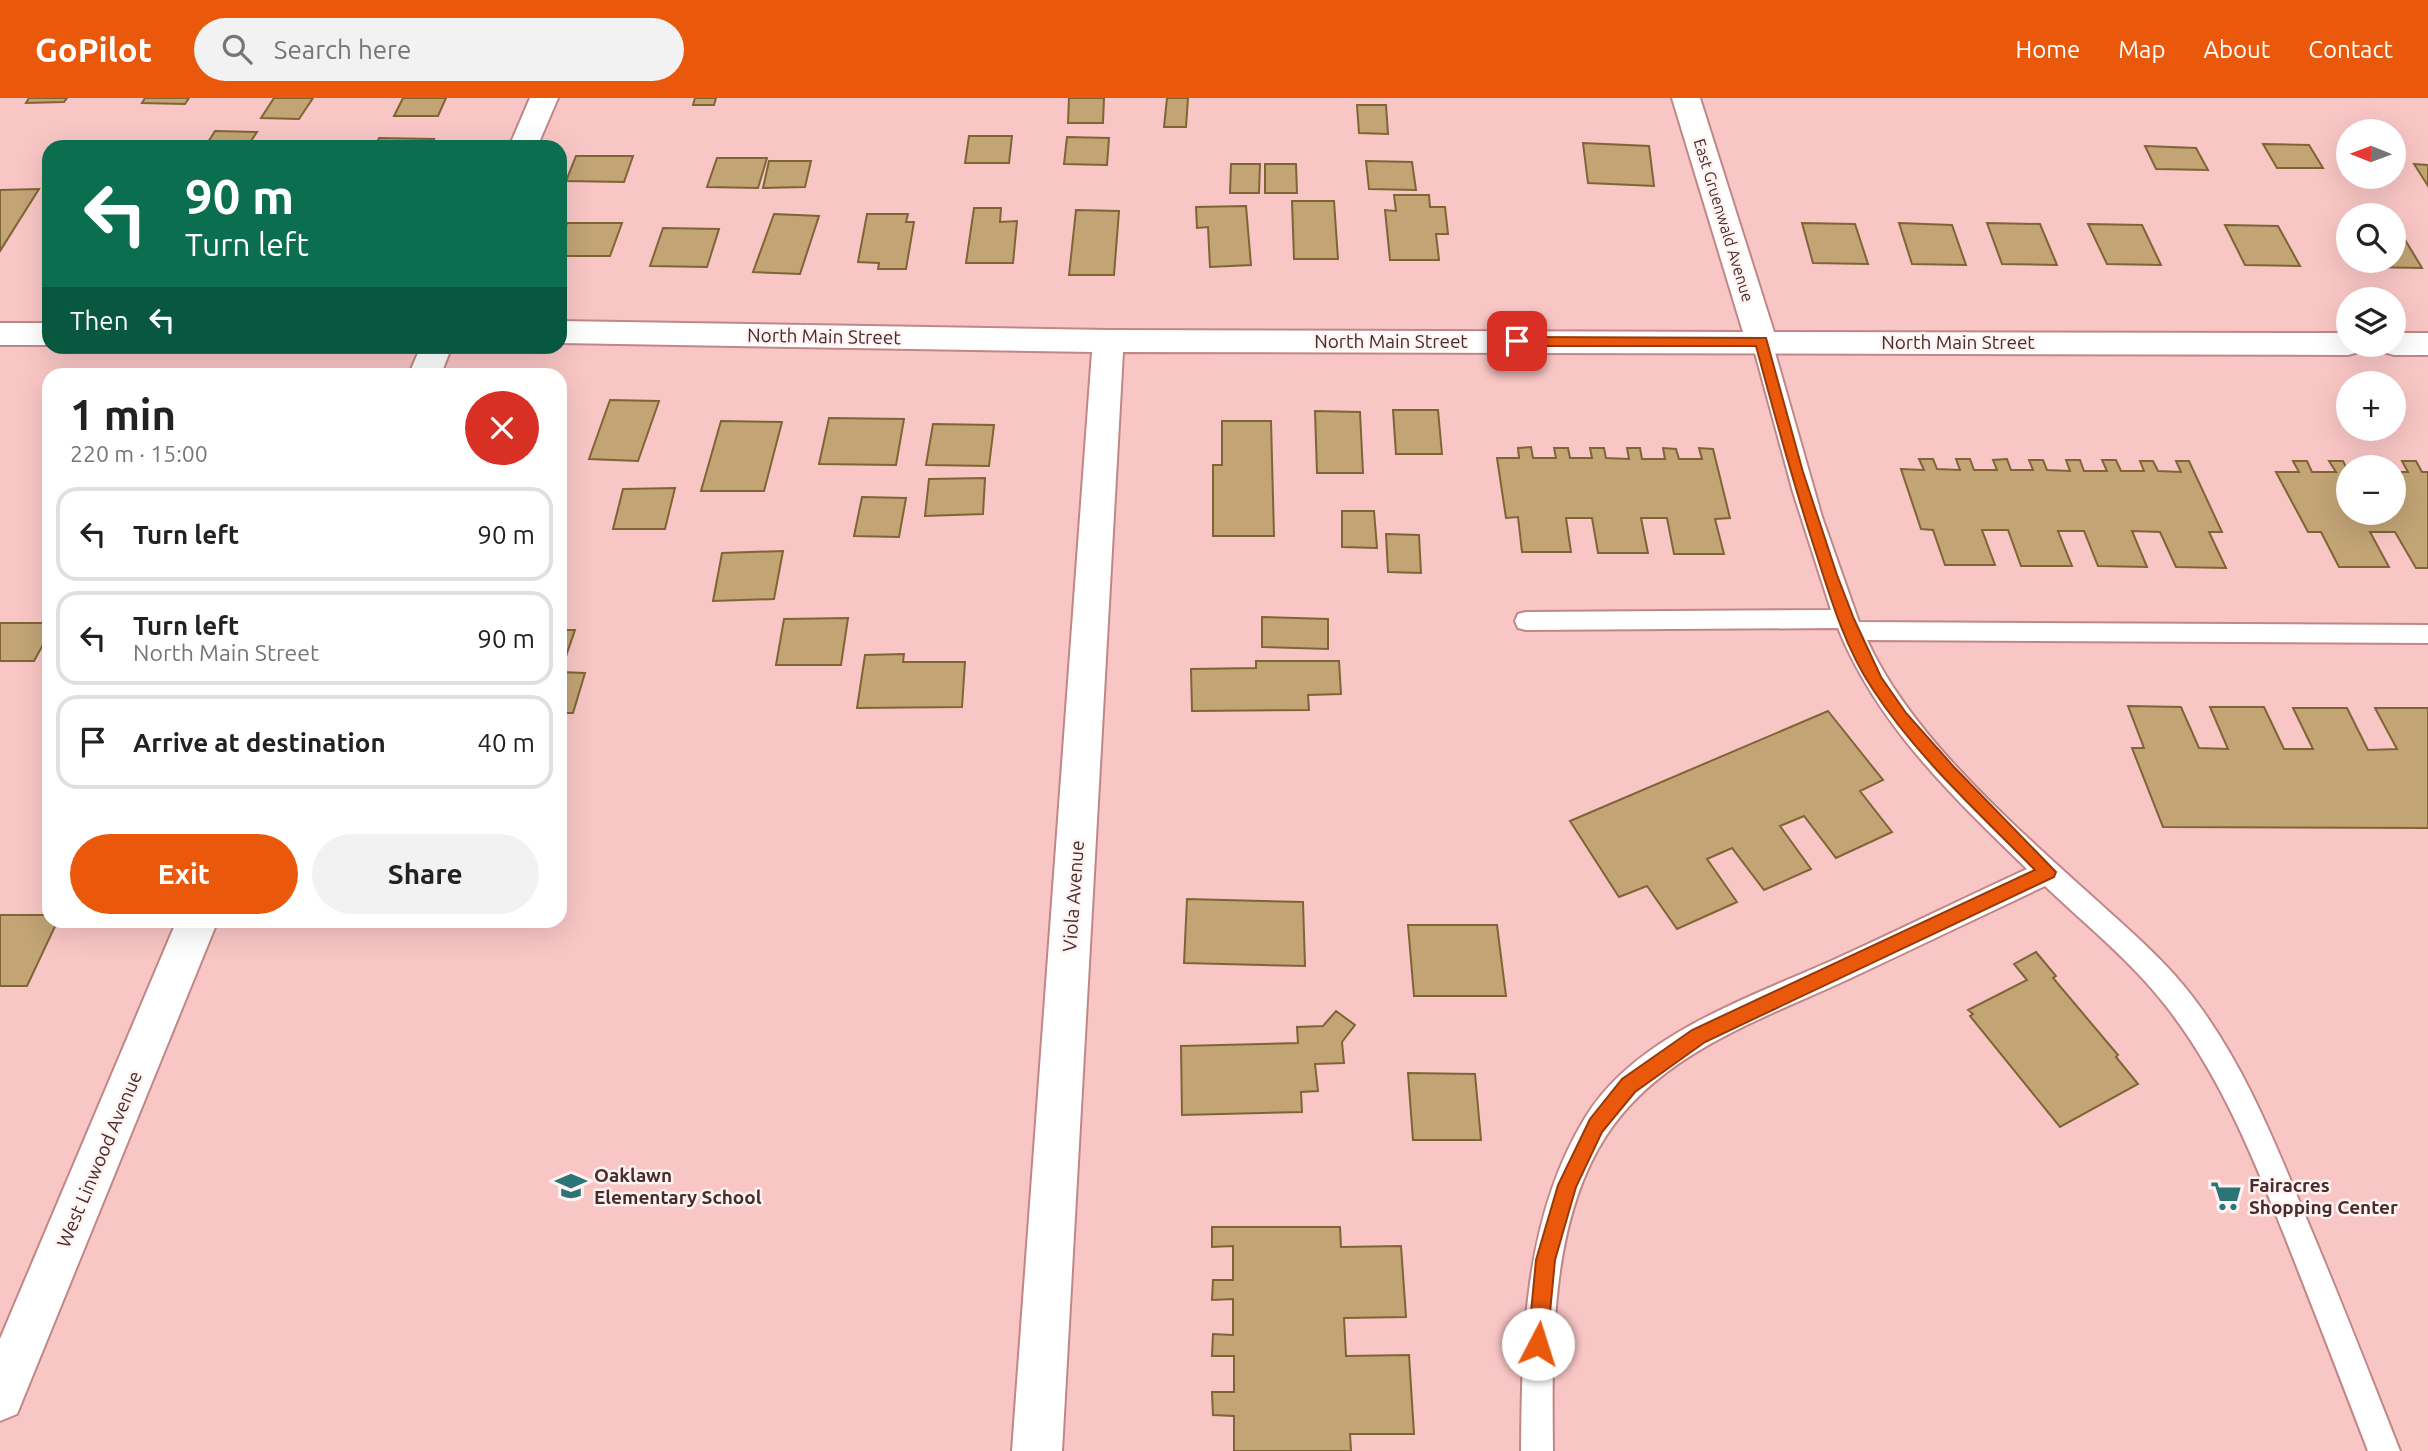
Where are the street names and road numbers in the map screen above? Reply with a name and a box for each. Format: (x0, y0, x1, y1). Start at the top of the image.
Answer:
street label: East Gruenwald Avenue (1691, 136, 1757, 304)
street label: North Main Street (747, 324, 902, 348)
street label: North Main Street (1314, 330, 1468, 352)
street label: North Main Street (1881, 331, 2035, 353)
street label: Viola Avenue (1058, 840, 1088, 952)
street label: West Linwood Avenue (52, 1068, 146, 1250)

